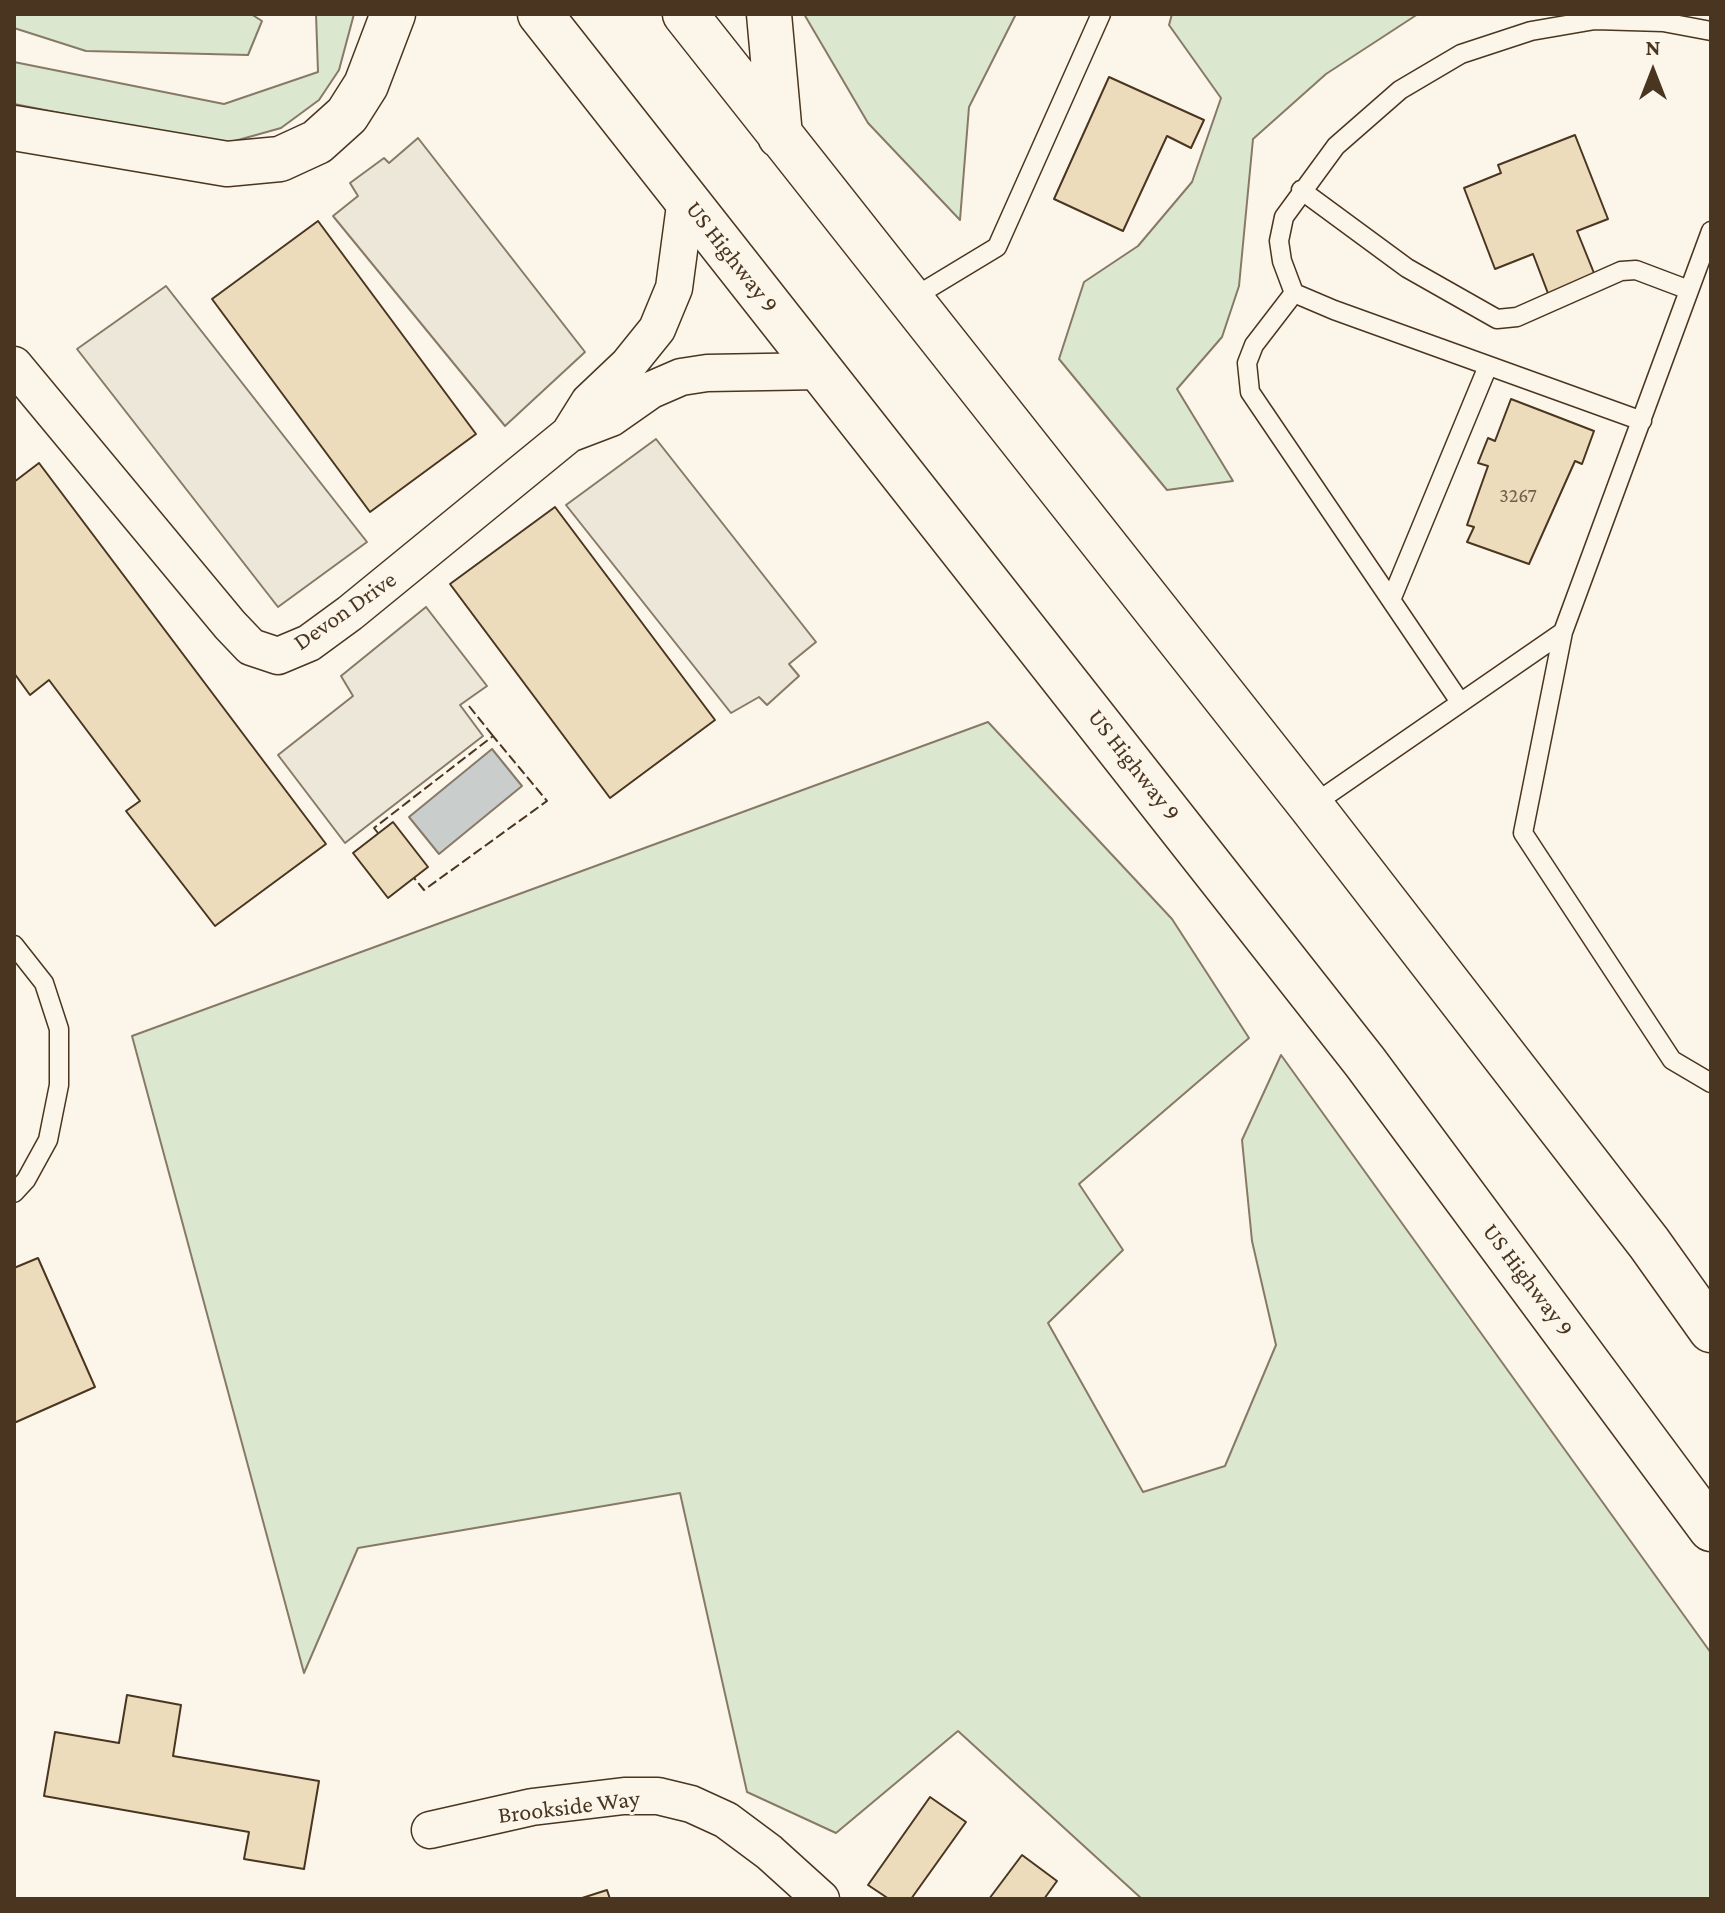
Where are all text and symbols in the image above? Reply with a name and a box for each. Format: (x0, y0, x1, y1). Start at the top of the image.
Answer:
north arrow (1613, 32, 1693, 112)
text: N (1646, 35, 1661, 60)
street label: US Highway 9 (679, 195, 785, 319)
house number: 3267 (1499, 484, 1537, 508)
street label: Devon Drive (288, 565, 402, 657)
street label: US Highway 9 (1081, 703, 1187, 827)
street label: US Highway 9 (1476, 1218, 1580, 1342)
street label: Brookside Way (496, 1784, 642, 1830)

